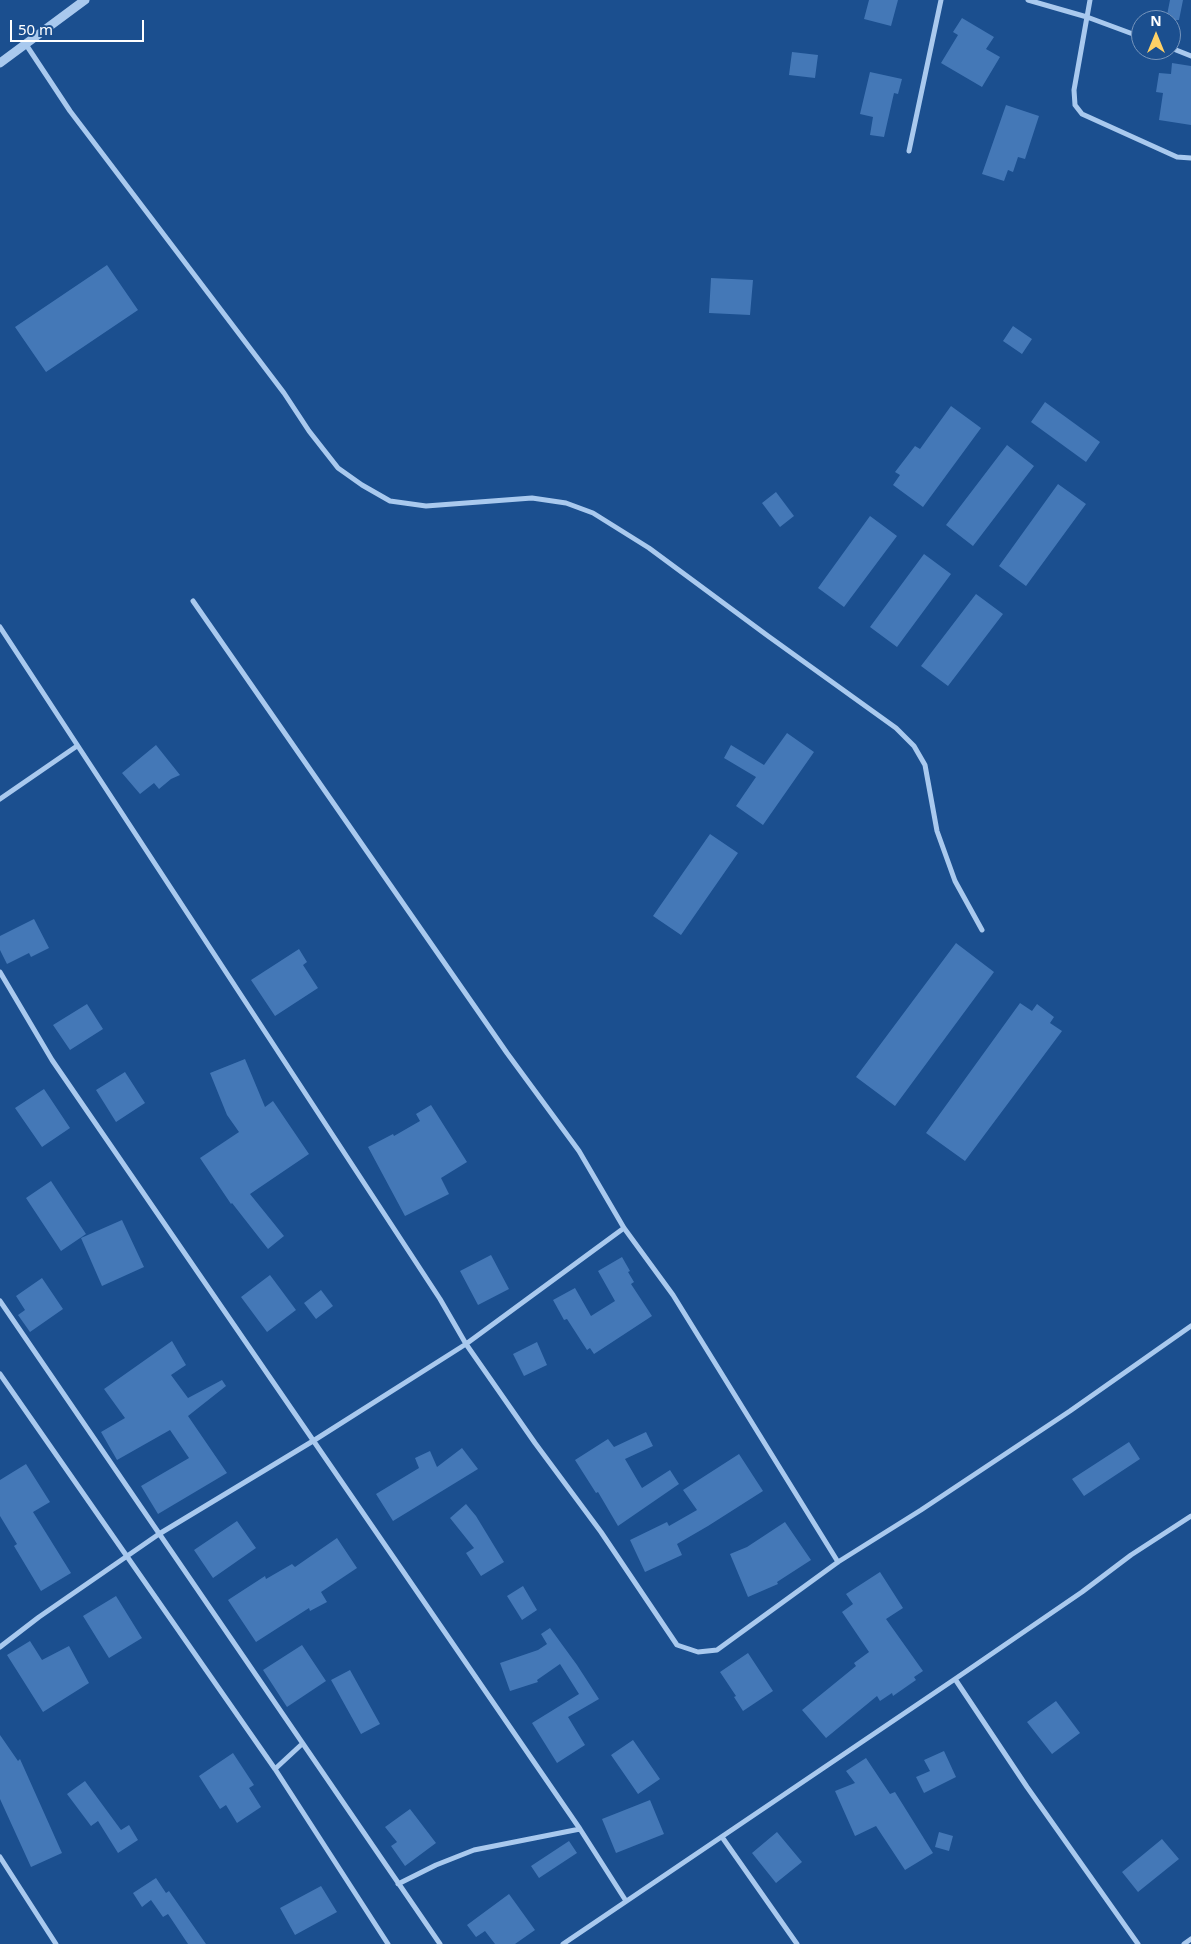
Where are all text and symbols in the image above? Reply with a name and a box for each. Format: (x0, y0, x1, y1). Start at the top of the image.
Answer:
scale bar (12, 10, 146, 42)
north arrow (1131, 10, 1181, 60)
text: N (1150, 11, 1162, 30)
text: 50 m (18, 19, 53, 39)

